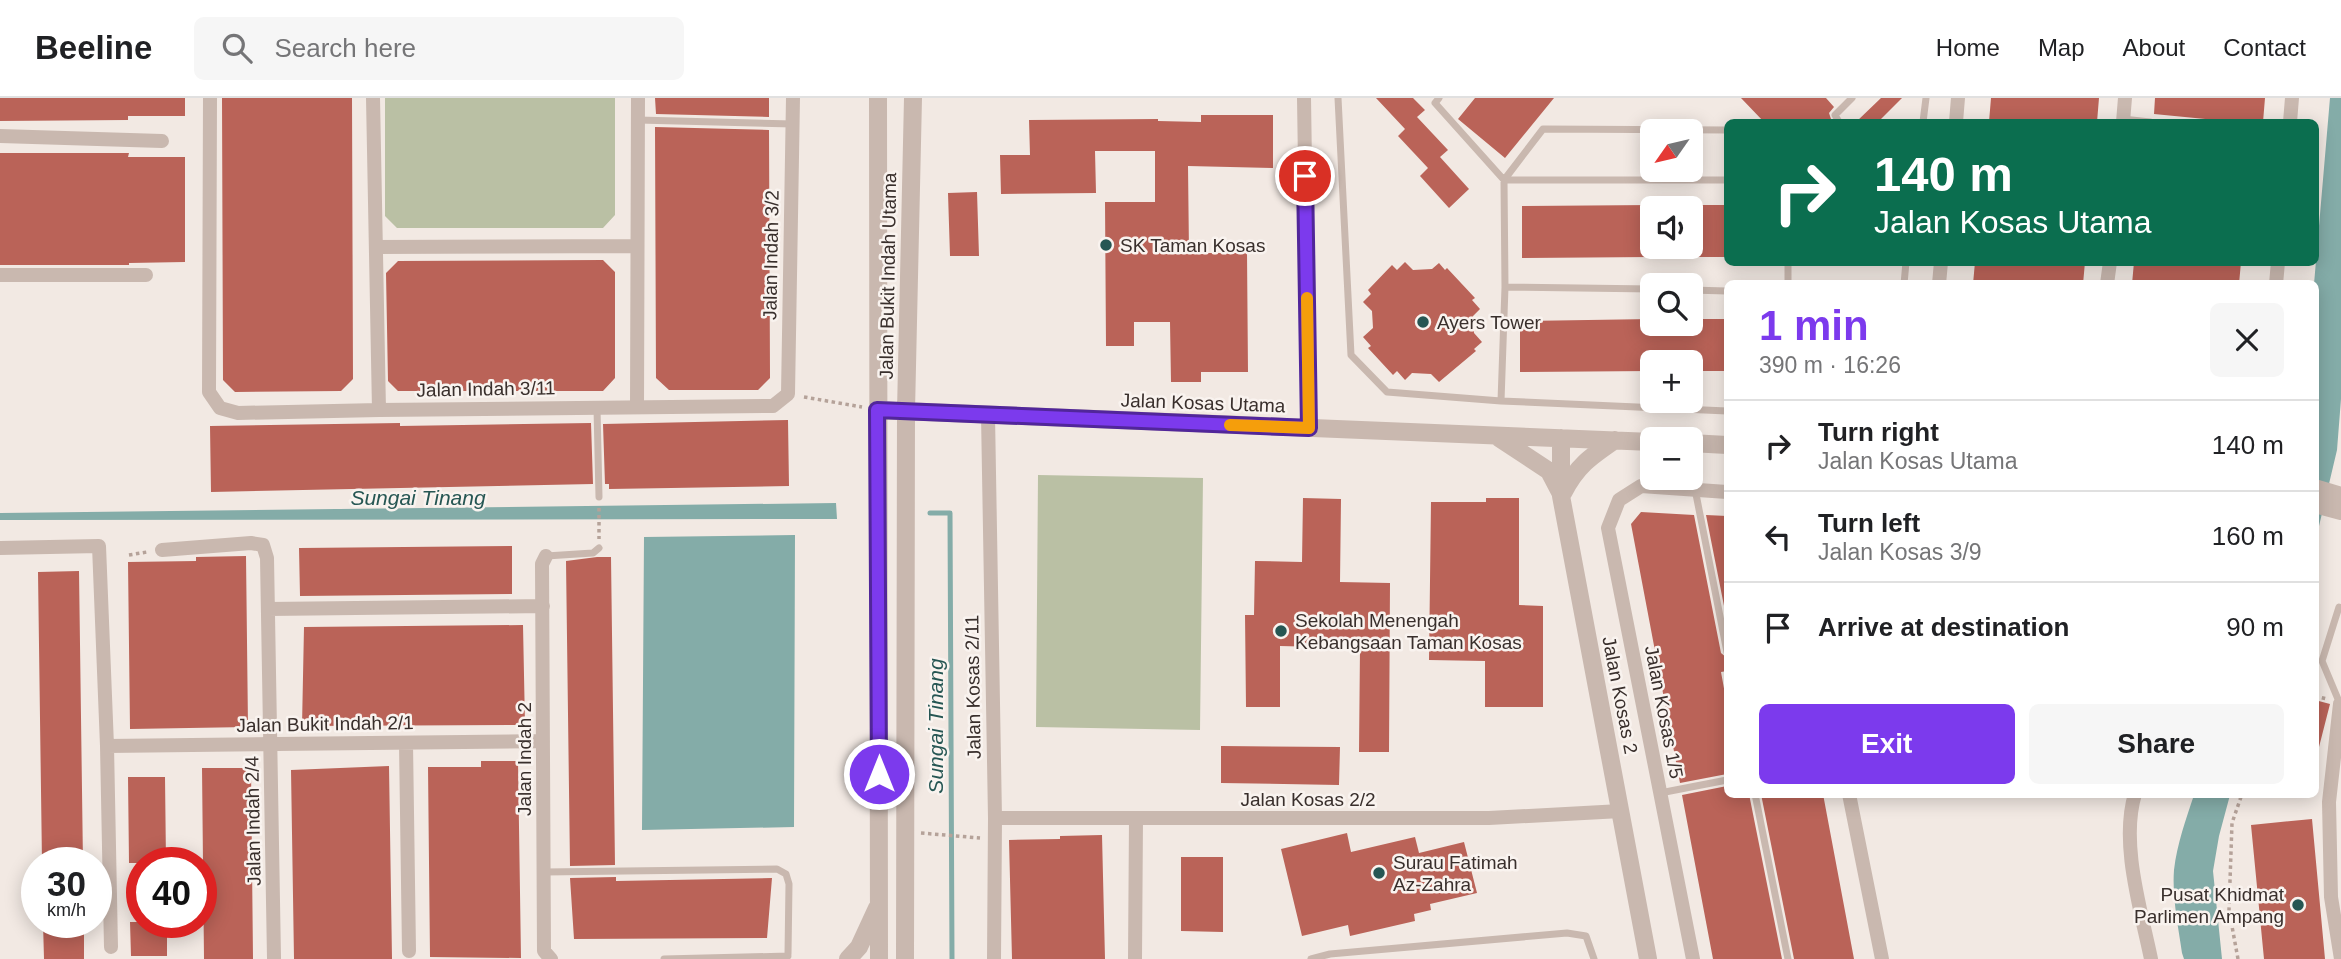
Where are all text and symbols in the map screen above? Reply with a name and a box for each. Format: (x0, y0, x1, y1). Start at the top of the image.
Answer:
search box (194, 17, 684, 80)
text: Beeline (35, 29, 152, 66)
icon: search (218, 29, 256, 67)
text: Search here (274, 33, 416, 63)
text: Home (1936, 34, 2000, 61)
text: Map (2038, 34, 2085, 61)
text: About (2123, 34, 2185, 61)
text: Contact (2223, 34, 2306, 61)
north arrow (1640, 119, 1703, 182)
map controls (1640, 119, 1703, 490)
pin (1275, 146, 1335, 206)
icon: right (1759, 147, 1850, 238)
text: 140 m (1874, 147, 2013, 201)
icon: arrive (1286, 157, 1324, 195)
street label: Jalan Bukit Indah Utama (876, 172, 900, 380)
street label: Jalan Indah 3/2 (759, 190, 783, 320)
button: sound (1640, 196, 1703, 259)
text: Jalan Kosas Utama (1874, 204, 2151, 240)
place label: SK Taman Kosas (1120, 235, 1265, 256)
marker: SK Taman Kosas (1098, 237, 1114, 253)
button: search (1640, 273, 1703, 336)
text: 1 min (1759, 302, 1869, 349)
button: close (2210, 303, 2284, 377)
place label: Ayers Tower (1437, 312, 1542, 333)
marker: Ayers Tower (1415, 314, 1431, 330)
button: + (1640, 350, 1703, 413)
text: 390 m · 16:26 (1759, 352, 1901, 378)
street label: Jalan Indah 3/11 (416, 377, 556, 401)
street label: Jalan Kosas Utama (1120, 390, 1286, 416)
text: Turn right (1818, 417, 1939, 447)
button: − (1640, 427, 1703, 490)
icon: right (1759, 427, 1797, 465)
text: 140 m (2212, 430, 2284, 460)
text: Jalan Kosas Utama (1818, 448, 2017, 474)
water label: Sungai Tinang (350, 486, 486, 509)
text: Turn left (1818, 508, 1920, 538)
icon: left (1759, 518, 1797, 556)
text: 160 m (2212, 521, 2284, 551)
text: Jalan Kosas 3/9 (1818, 539, 1982, 565)
icon: arrive (1759, 609, 1797, 647)
place label: Sekolah Menengah Kebangsaan Taman Kosas (1295, 610, 1522, 653)
text: Arrive at destination (1818, 612, 2069, 642)
text: 90 m (2226, 612, 2284, 642)
street label: Jalan Kosas 2/11 (961, 615, 985, 759)
marker: Sekolah Menengah Kebangsaan Taman Kosas (1273, 623, 1289, 639)
street label: Jalan Kosas 2 (1598, 634, 1642, 756)
street label: Jalan Kosas 1/5 (1641, 644, 1687, 780)
water label: Sungai Tinang (924, 658, 947, 794)
street label: Jalan Indah 2 (514, 702, 535, 816)
button: Exit (1759, 704, 2015, 784)
button: Share (2029, 704, 2284, 784)
street label: Jalan Bukit Indah 2/1 (236, 712, 414, 736)
position arrow (842, 737, 916, 811)
street label: Jalan Indah 2/4 (241, 755, 265, 886)
street label: Jalan Kosas 2/2 (1240, 789, 1376, 810)
speed limit sign: 40 (126, 847, 217, 938)
place label: Surau Fatimah Az-Zahra (1393, 852, 1518, 895)
text: 30 (47, 864, 86, 903)
marker: Surau Fatimah Az-Zahra (1371, 865, 1387, 881)
place label: Pusat Khidmat Parlimen Ampang (2134, 884, 2285, 927)
marker: Pusat Khidmat Parlimen Ampang (2290, 897, 2306, 913)
text: km/h (47, 900, 86, 920)

